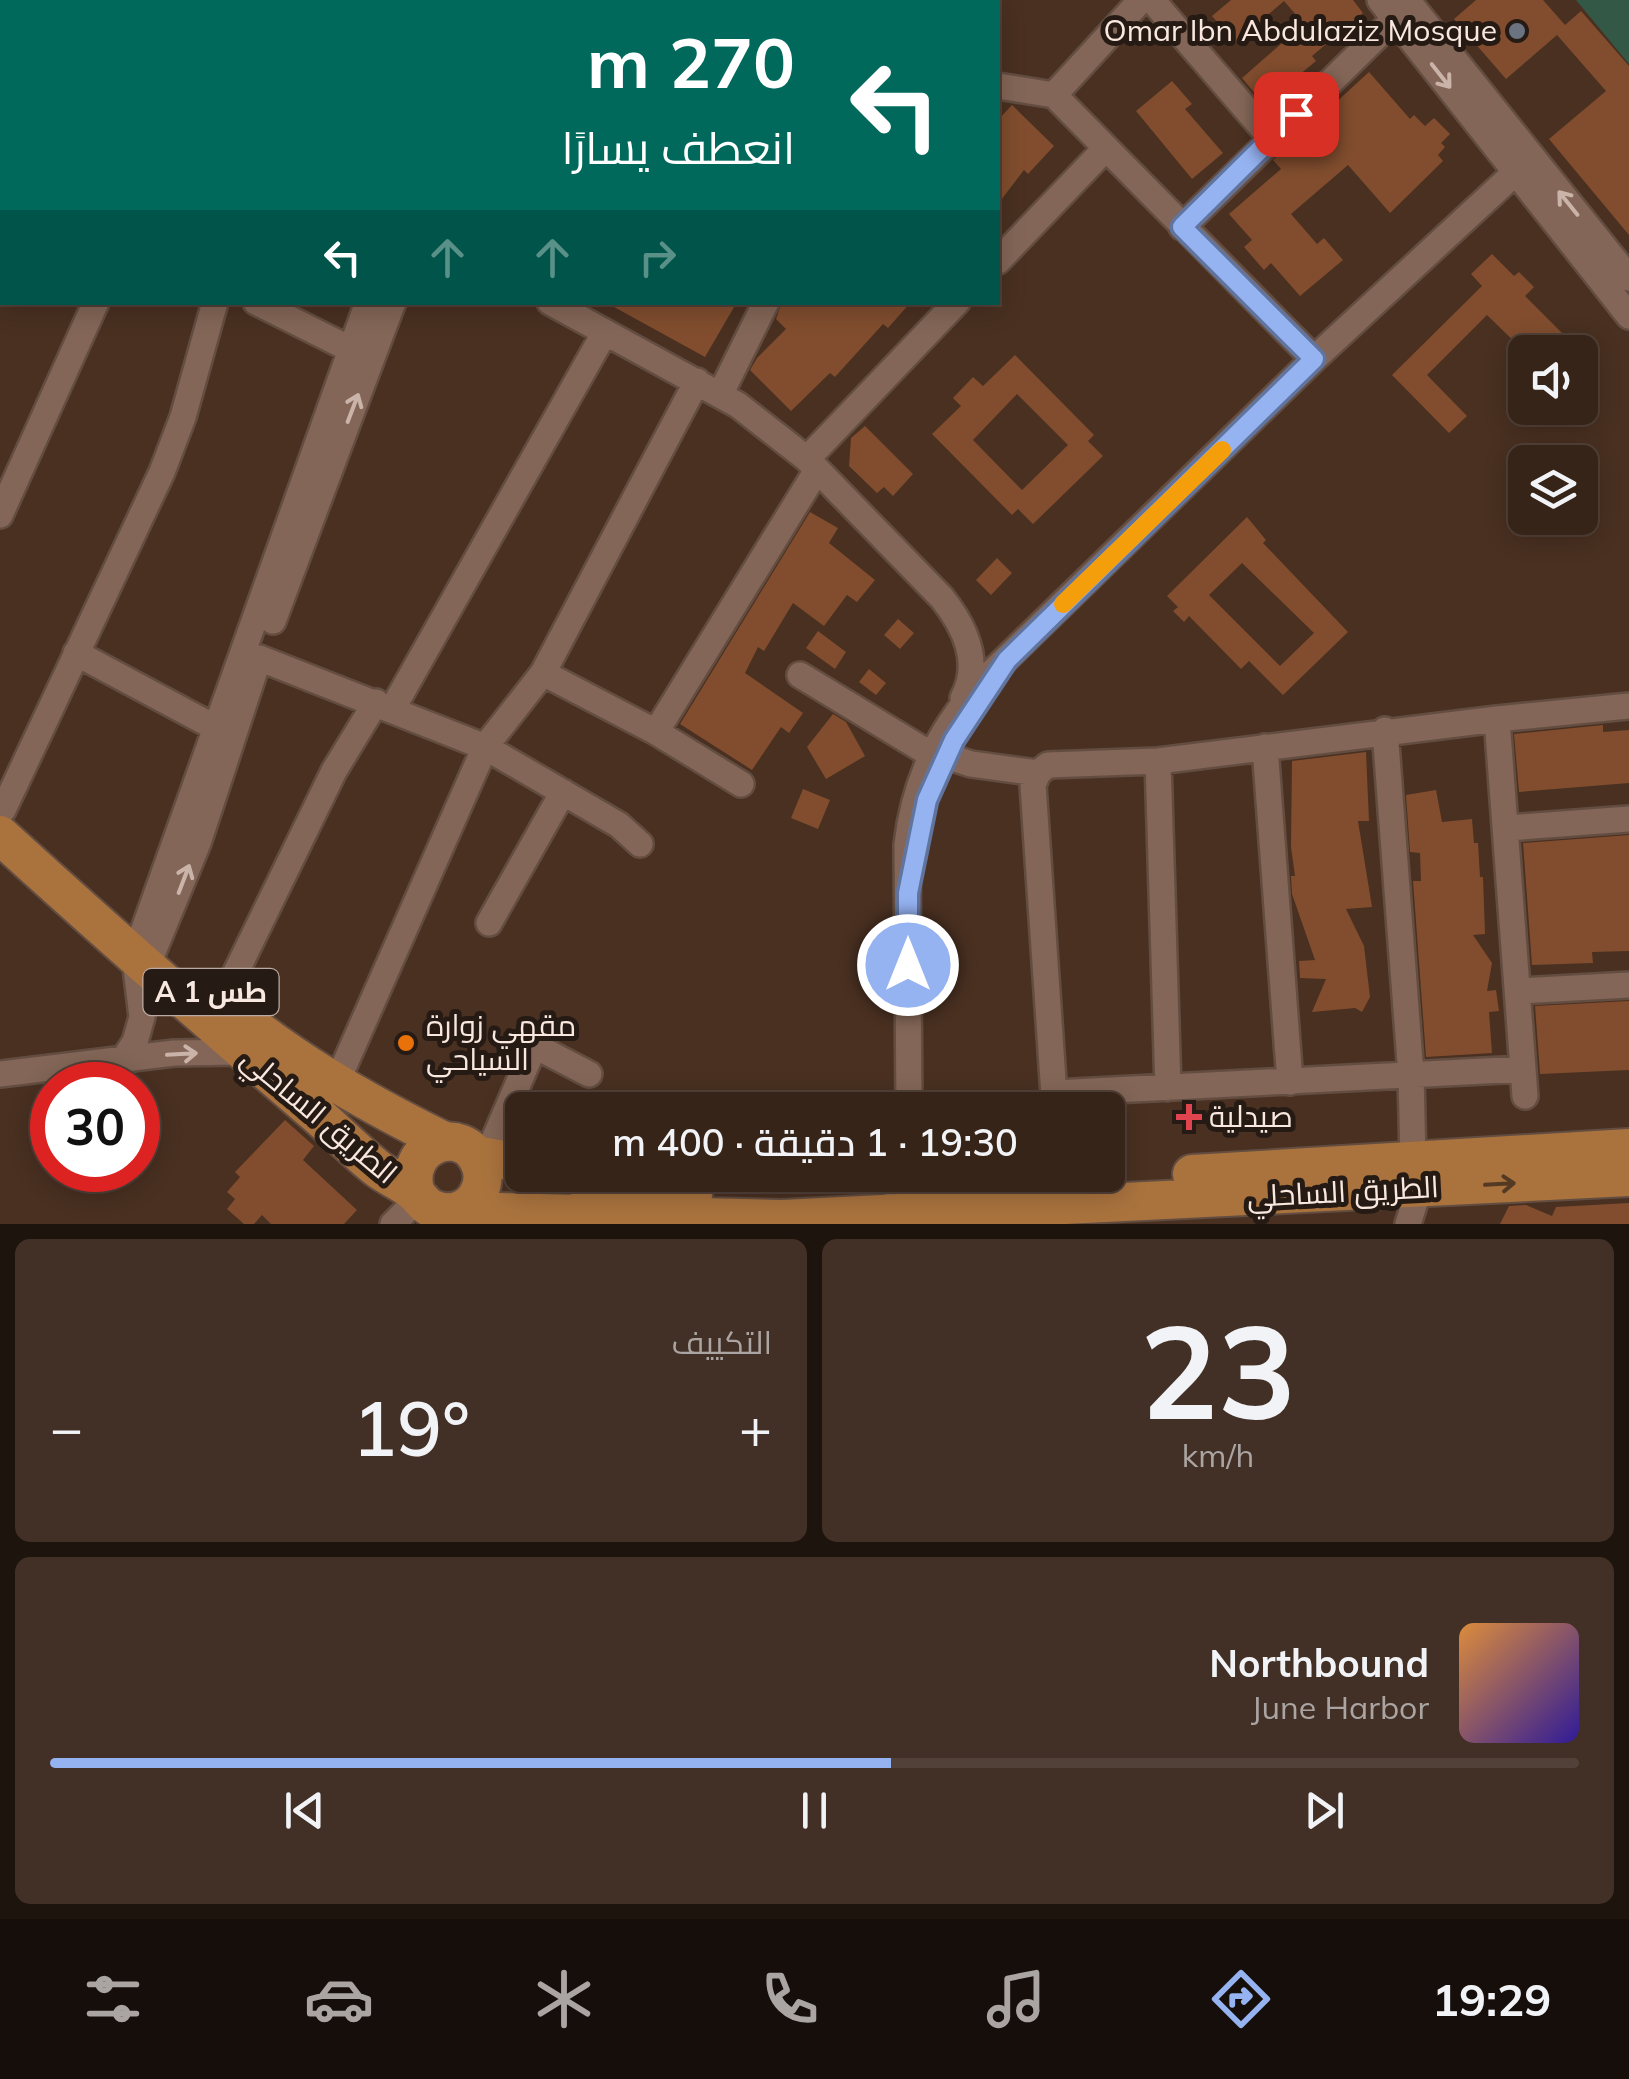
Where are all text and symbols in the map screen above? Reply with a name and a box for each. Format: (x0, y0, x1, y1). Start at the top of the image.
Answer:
place label: Omar Ibn Abdulaziz Mosque (1104, 11, 1497, 49)
text: 270 m (587, 18, 795, 106)
marker: Omar Ibn Abdulaziz Mosque (1506, 20, 1528, 42)
icon: left (830, 40, 960, 170)
one-way arrow (1430, 63, 1452, 89)
pin (1254, 72, 1339, 157)
icon: arrive (1269, 87, 1324, 142)
text: انعطف يسارًا (561, 119, 795, 175)
one-way arrow (1557, 190, 1579, 216)
icon: left (315, 230, 370, 285)
icon: ahead (420, 230, 475, 285)
icon: ahead (525, 230, 580, 285)
icon: right (630, 230, 685, 285)
map controls (1508, 335, 1598, 535)
button: sound (1508, 335, 1598, 425)
one-way arrow (345, 394, 363, 425)
button: layers (1508, 445, 1598, 535)
one-way arrow (177, 864, 195, 895)
position arrow (856, 913, 960, 1017)
road number: A 1 طس (144, 969, 278, 1015)
place label: مقهي زوارة السياحي (426, 1006, 576, 1083)
marker: مقهي زوارة السياحي (395, 1032, 417, 1054)
street label: الطريق الساحلي (231, 1039, 405, 1195)
one-way arrow (165, 1044, 197, 1063)
speed limit sign: 30 (30, 1062, 160, 1192)
place label: صيدلية (1209, 1097, 1293, 1135)
marker: صيدلية (1178, 1106, 1200, 1128)
text: 19:30 · 1 دقيقة · 400 m (612, 1118, 1018, 1166)
street label: الطريق الساحلي (1246, 1167, 1440, 1220)
one-way arrow (1483, 1174, 1515, 1193)
text: 23 (1140, 1288, 1296, 1452)
text: التكييف (672, 1322, 772, 1362)
text: 19° (352, 1381, 470, 1475)
text: − (50, 1393, 83, 1462)
text: + (739, 1393, 772, 1462)
text: km/h (1182, 1435, 1254, 1475)
text: Northbound (1209, 1639, 1429, 1687)
text: June Harbor (1251, 1687, 1429, 1727)
icon: previous (277, 1783, 332, 1838)
icon: pause (787, 1783, 842, 1838)
icon: next (1297, 1783, 1352, 1838)
icon: filters (78, 1964, 148, 2034)
icon: car (304, 1964, 374, 2034)
icon: climate (529, 1964, 599, 2034)
icon: phone (755, 1964, 825, 2034)
icon: music (981, 1964, 1051, 2034)
icon: directions (1206, 1964, 1276, 2034)
text: 19:29 (1432, 1971, 1551, 2027)

